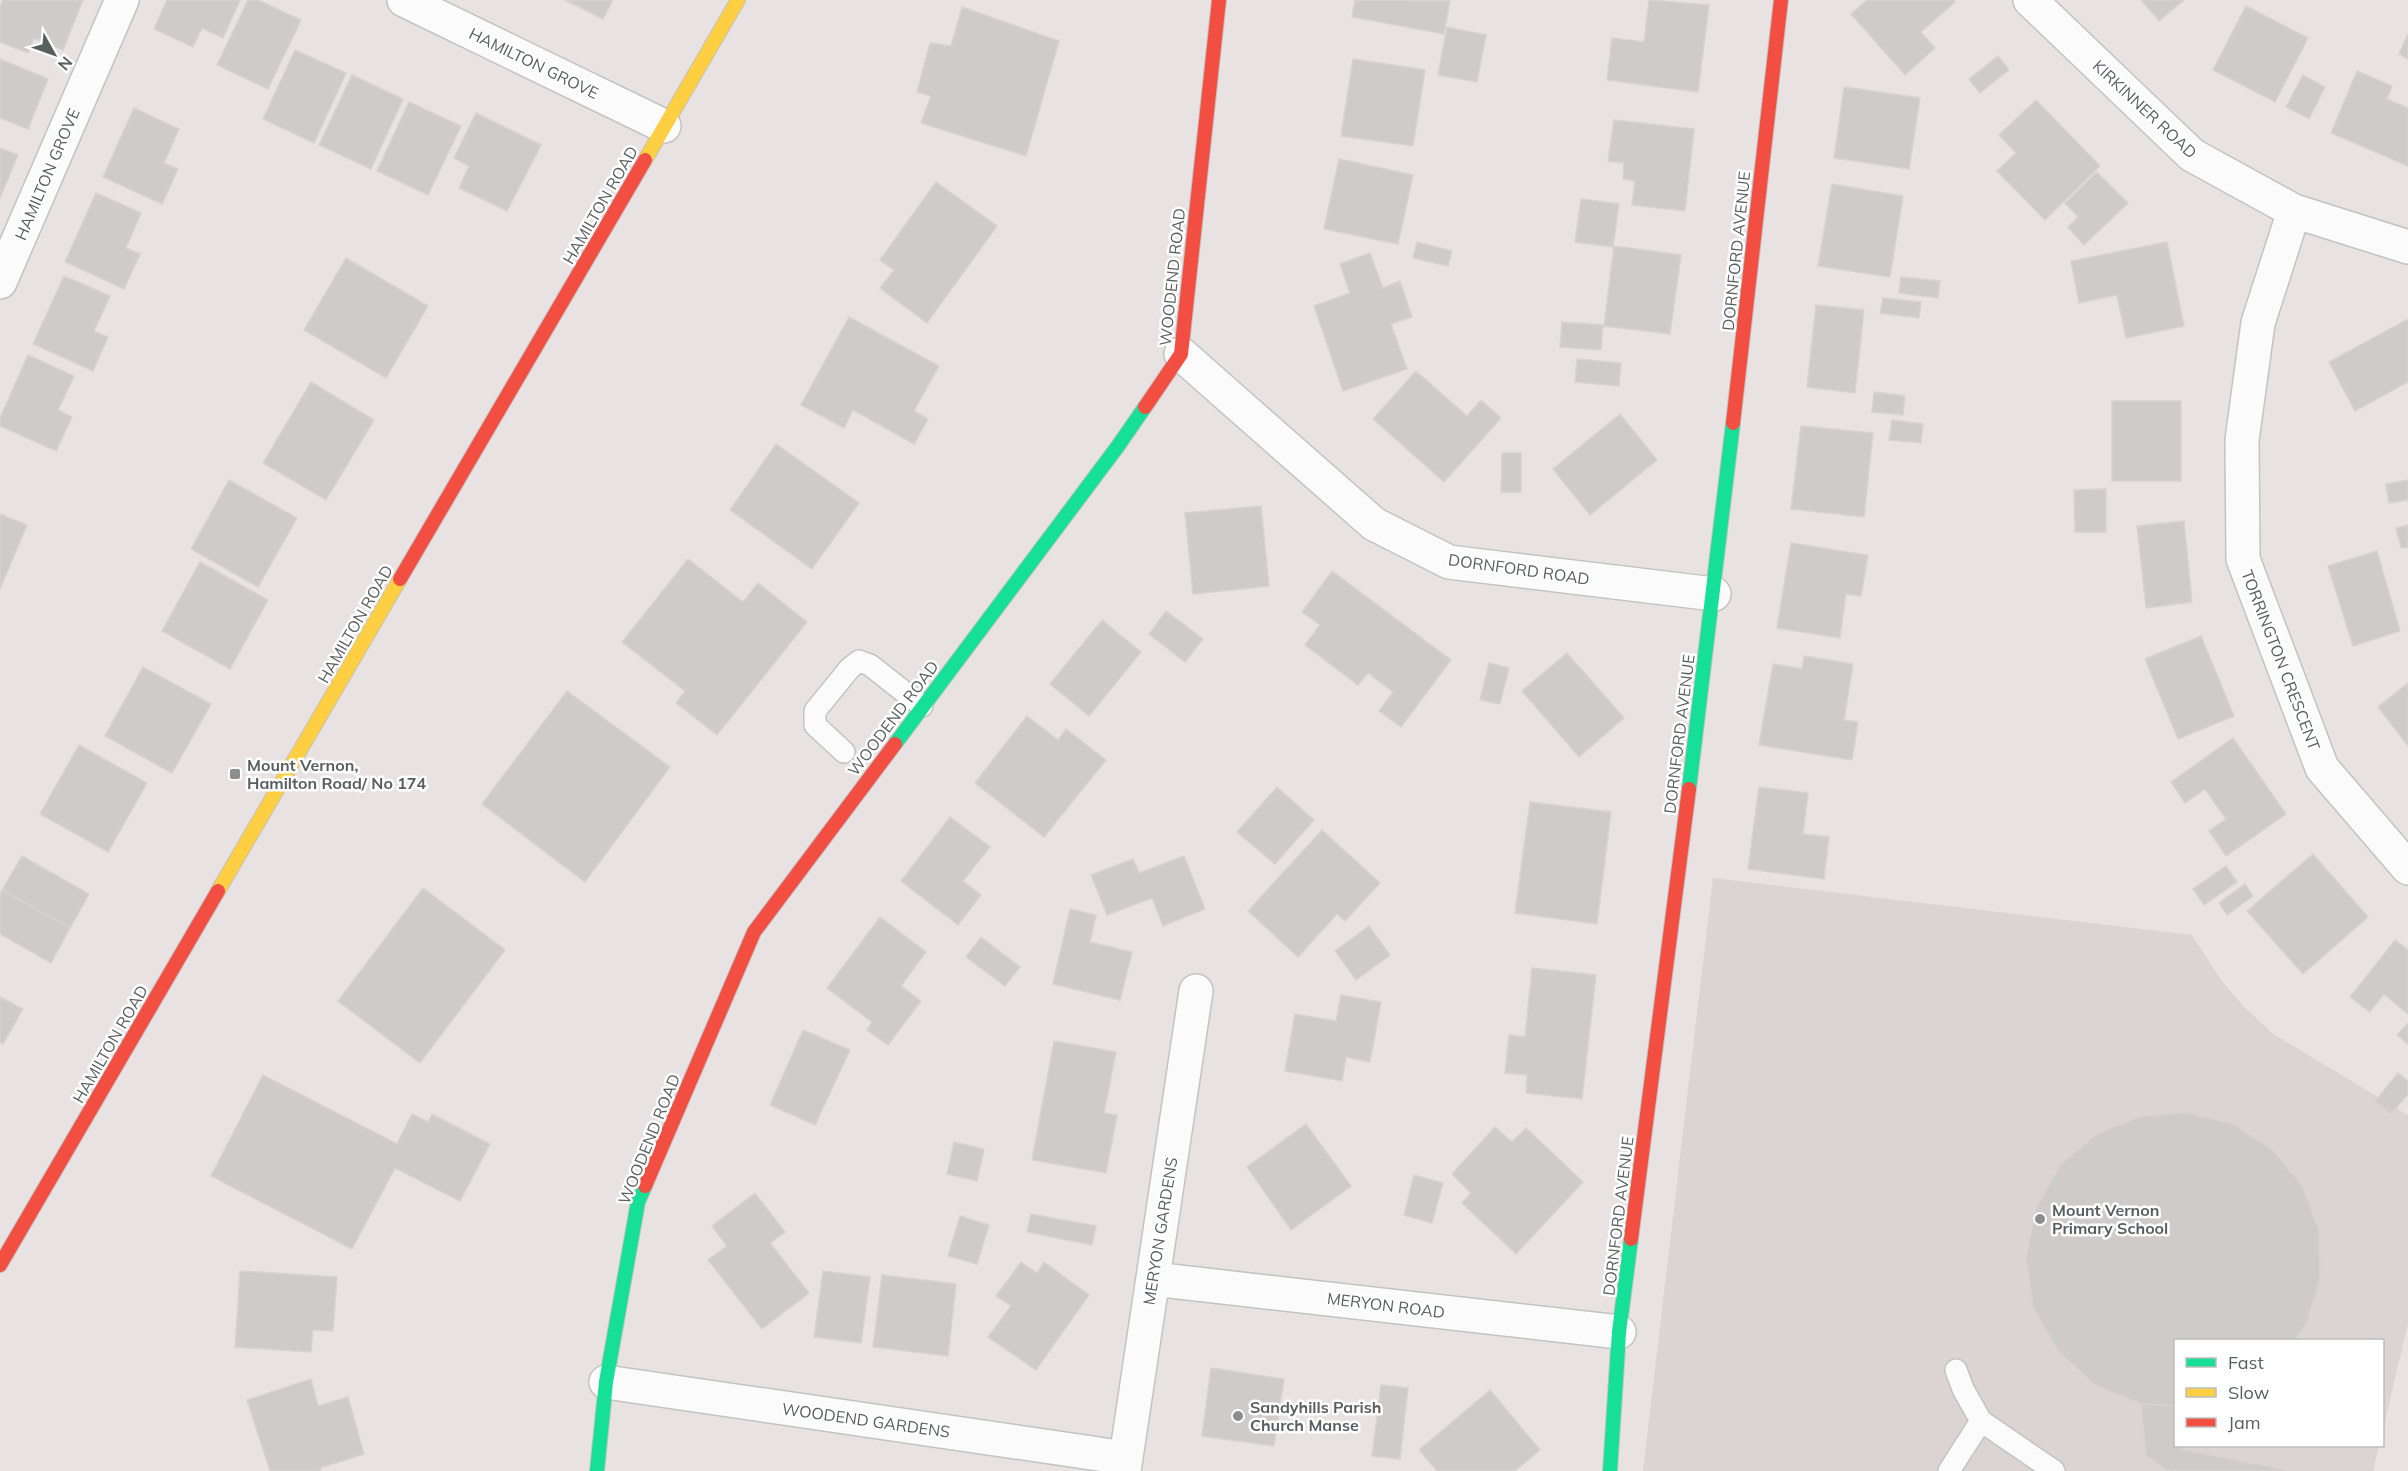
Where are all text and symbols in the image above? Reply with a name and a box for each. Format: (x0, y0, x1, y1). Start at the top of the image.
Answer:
street label: HAMILTON GROVE (466, 23, 602, 103)
north arrow (24, 24, 84, 84)
text: N (54, 53, 77, 75)
street label: KIRKINNER ROAD (2089, 56, 2201, 162)
street label: HAMILTON GROVE (10, 105, 84, 243)
street label: HAMILTON ROAD (558, 142, 642, 268)
street label: DORNFORD AVENUE (1718, 170, 1754, 332)
street label: WOODEND ROAD (1155, 207, 1189, 347)
street label: DORNFORD ROAD (1447, 549, 1591, 589)
street label: HAMILTON ROAD (313, 561, 397, 687)
street label: TORRINGTON CRESCENT (2237, 567, 2325, 753)
street label: DORNFORD AVENUE (1659, 653, 1699, 815)
street label: WOODEND ROAD (843, 657, 943, 779)
place label: Mount Vernon, Hamilton Road/ No 174 (247, 755, 426, 793)
marker: Mount Vernon, Hamilton Road/ No 174 (228, 767, 242, 781)
street label: HAMILTON ROAD (68, 981, 152, 1107)
street label: WOODEND ROAD (614, 1071, 684, 1207)
street label: DORNFORD AVENUE (1598, 1135, 1638, 1297)
street label: MERYON GARDENS (1138, 1156, 1182, 1306)
place label: Mount Vernon Primary School (2052, 1200, 2168, 1238)
marker: Mount Vernon Primary School (2033, 1212, 2047, 1226)
street label: MERYON ROAD (1326, 1288, 1446, 1322)
legend (2174, 1339, 2384, 1447)
text: Fast (2228, 1351, 2264, 1374)
text: Slow (2228, 1381, 2270, 1404)
place label: Sandyhills Parish Church Manse (1250, 1397, 1381, 1435)
street label: WOODEND GARDENS (781, 1398, 951, 1442)
marker: Sandyhills Parish Church Manse (1231, 1409, 1245, 1423)
text: Jam (2228, 1411, 2261, 1434)

